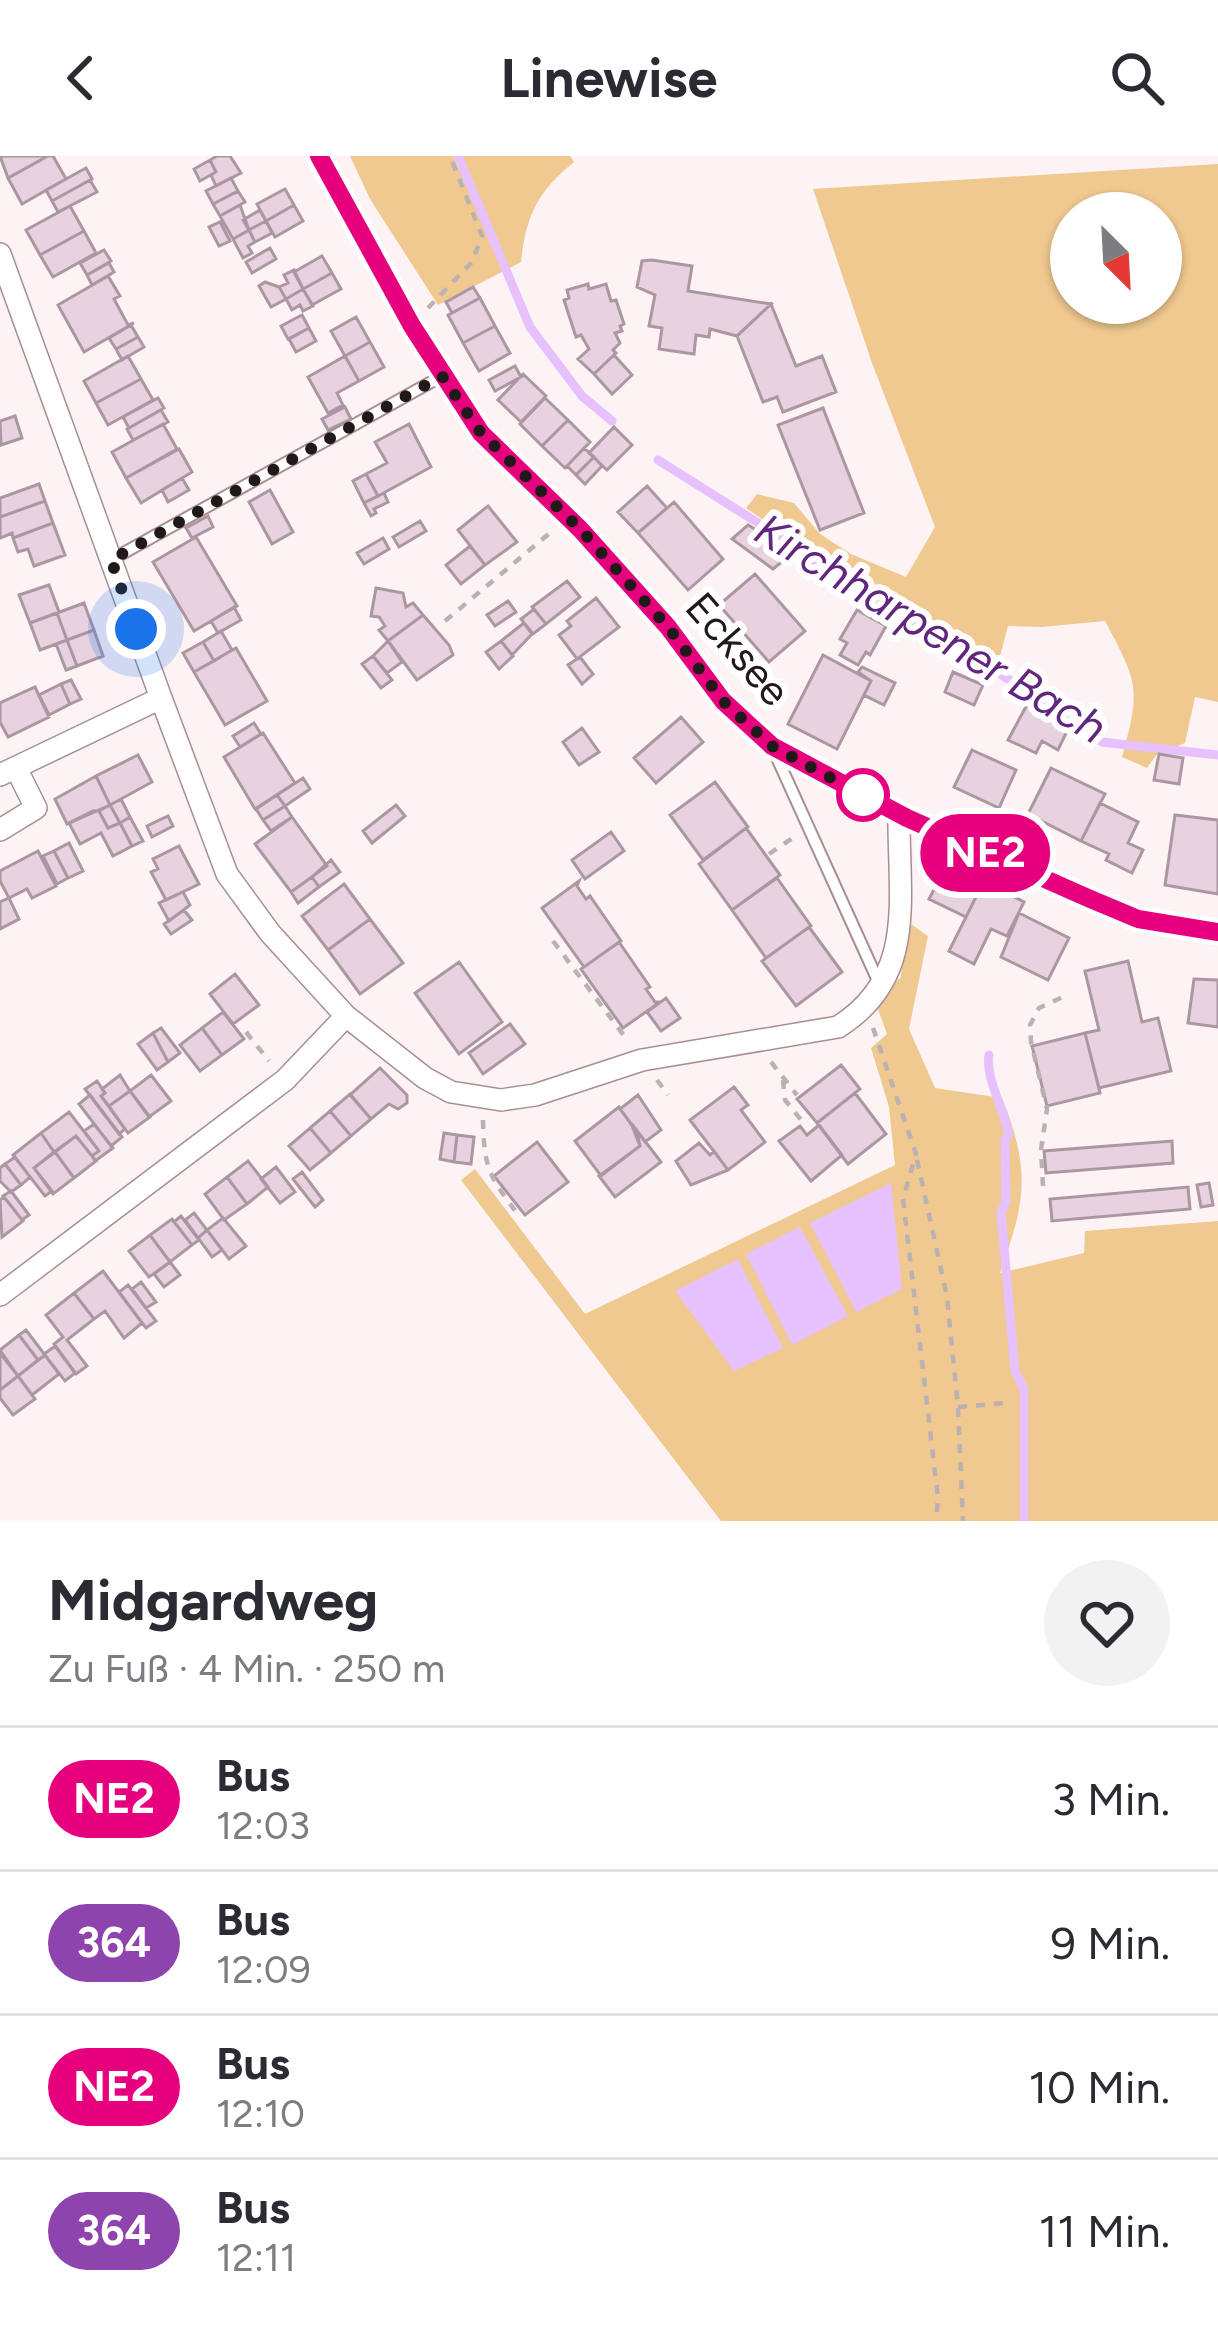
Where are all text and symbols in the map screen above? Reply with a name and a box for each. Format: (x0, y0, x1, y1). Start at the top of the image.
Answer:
icon: back (48, 45, 114, 111)
icon: search (1104, 45, 1170, 111)
text: Linewise (501, 46, 717, 111)
north arrow (1050, 192, 1182, 324)
map controls (1050, 192, 1182, 324)
water label: Kirchharpener Bach (745, 502, 1117, 754)
street label: Ecksee (675, 582, 801, 716)
your location (106, 599, 166, 659)
unlabelled marker (838, 770, 888, 820)
line badge: NE2 (916, 814, 1054, 892)
text: NE2 (944, 827, 1026, 878)
button: heart (1044, 1560, 1170, 1686)
text: Midgardweg (48, 1566, 378, 1634)
text: Zu Fuß · 4 Min. · 250 m (48, 1645, 445, 1692)
text: Bus (216, 1748, 290, 1802)
text: 3 Min. (1051, 1772, 1170, 1826)
text: NE2 (73, 1773, 155, 1824)
text: 12:03 (216, 1802, 310, 1849)
text: Bus (216, 1892, 290, 1946)
text: 9 Min. (1050, 1916, 1170, 1970)
text: 364 (77, 1917, 151, 1968)
text: 12:09 (216, 1946, 311, 1993)
text: Bus (216, 2036, 290, 2090)
text: 10 Min. (1028, 2060, 1170, 2114)
text: NE2 (73, 2061, 155, 2112)
text: 12:10 (216, 2090, 305, 2137)
text: Bus (216, 2180, 290, 2234)
text: 11 Min. (1039, 2204, 1170, 2258)
text: 364 (77, 2205, 151, 2256)
text: 12:11 (216, 2234, 296, 2281)

